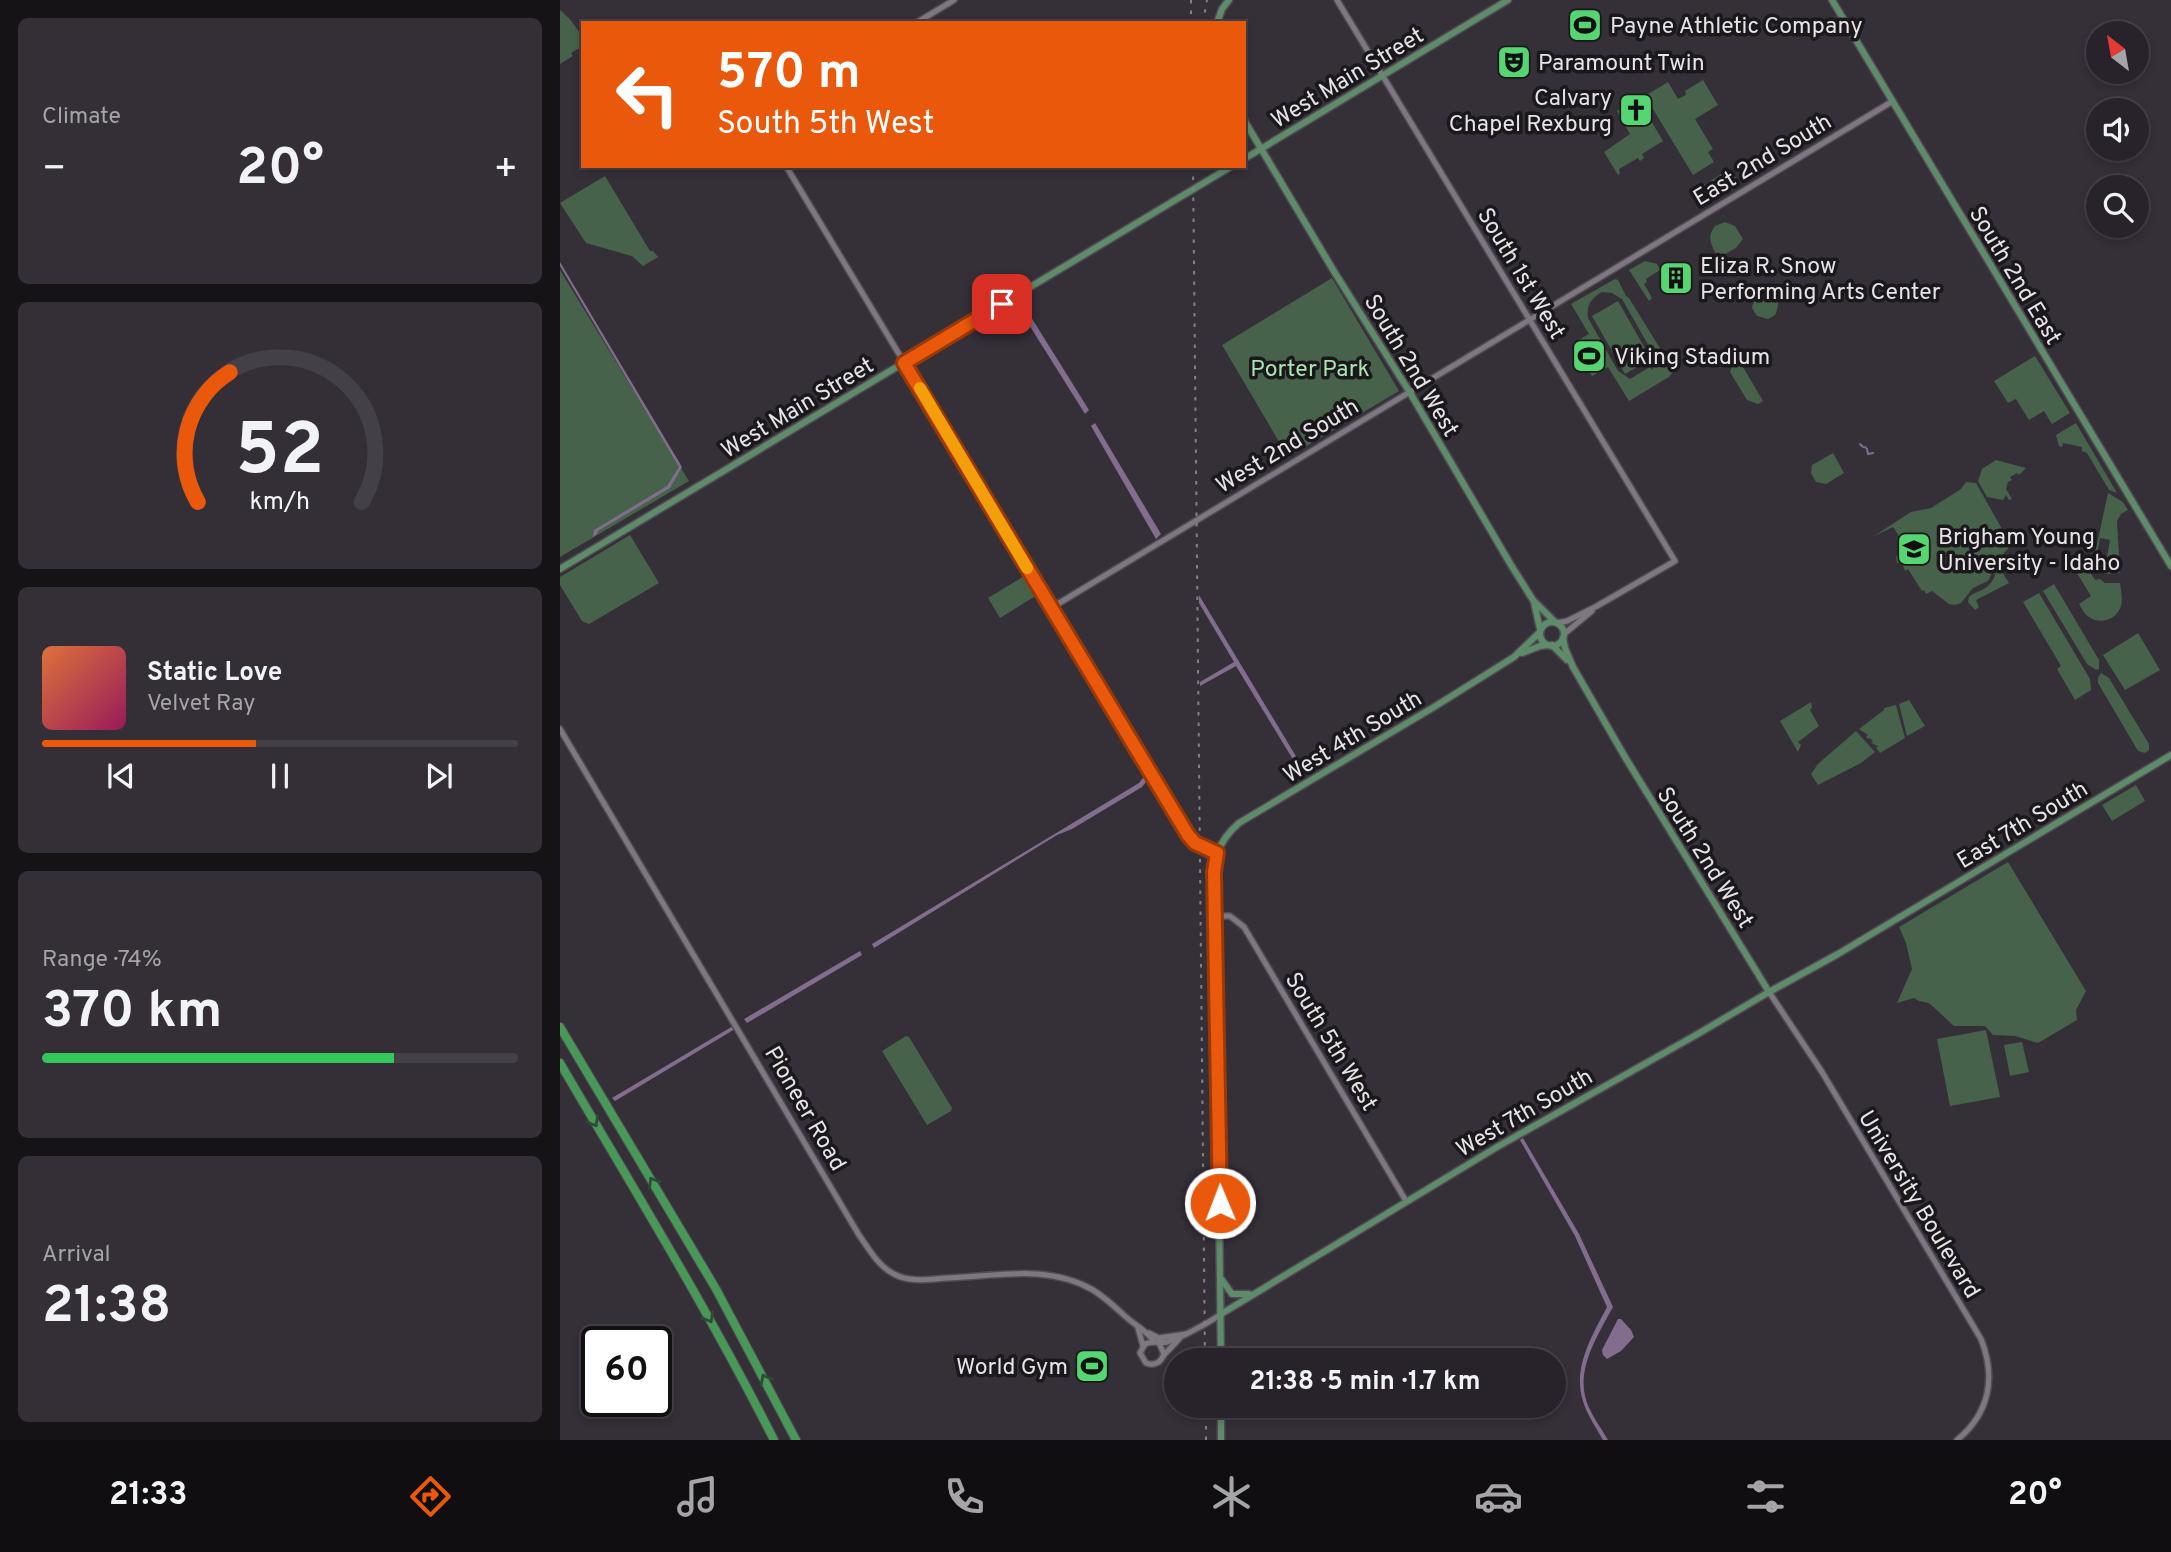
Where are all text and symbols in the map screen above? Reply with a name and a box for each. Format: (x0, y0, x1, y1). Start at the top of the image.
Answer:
sports icon: Payne Athletic Company (1566, 6, 1604, 44)
place label: Payne Athletic Company (1610, 13, 1863, 42)
north arrow (2086, 21, 2149, 84)
map controls (2086, 21, 2149, 238)
street label: West Main Street (1267, 22, 1430, 136)
theatre icon: Paramount Twin (1495, 43, 1533, 81)
text: 570 m (717, 44, 861, 106)
icon: left (602, 49, 693, 140)
place label: Paramount Twin (1538, 50, 1705, 79)
place label: Calvary Chapel Rexburg (1449, 85, 1612, 140)
church icon: Calvary Chapel Rexburg (1617, 91, 1655, 129)
button: sound (2086, 98, 2149, 161)
text: Climate (42, 103, 121, 132)
text: South 5th West (717, 105, 935, 145)
street label: East 2nd South (1689, 108, 1838, 214)
text: 20° (236, 137, 324, 203)
text: − (42, 146, 67, 195)
text: + (493, 146, 518, 195)
button: search (2086, 175, 2149, 238)
street label: South 2nd East (1961, 202, 2067, 351)
street label: South 1st West (1469, 203, 1570, 345)
place label: Eliza R. Snow Performing Arts Center (1700, 253, 1941, 308)
building icon: Eliza R. Snow Performing Arts Center (1657, 259, 1695, 297)
pin (972, 274, 1032, 334)
icon: arrive (983, 285, 1021, 323)
street label: South 2nd West (1356, 290, 1464, 443)
sports icon: Viking Stadium (1570, 337, 1608, 375)
place label: Viking Stadium (1614, 344, 1770, 373)
street label: West Main Street (717, 352, 880, 466)
park label: Porter Park (1250, 356, 1370, 385)
street label: West 2nd South (1212, 393, 1365, 501)
text: 52 (235, 408, 325, 500)
text: km/h (250, 486, 310, 518)
place label: Brigham Young University - Idaho (1938, 524, 2120, 579)
school or university icon: Brigham Young University - Idaho (1895, 530, 1933, 568)
text: Static Love (147, 657, 282, 690)
street label: West 4th South (1279, 685, 1428, 791)
text: Velvet Ray (147, 690, 255, 719)
icon: previous (102, 757, 140, 795)
icon: pause (261, 757, 299, 795)
icon: next (420, 757, 458, 795)
street label: East 7th South (1953, 776, 2094, 877)
street label: South 2nd West (1649, 782, 1759, 934)
text: Range · 74% (42, 946, 162, 975)
street label: South 5th West (1277, 968, 1383, 1117)
text: 370 km (42, 980, 222, 1046)
street label: Pioneer Road (756, 1042, 851, 1177)
street label: West 7th South (1452, 1063, 1599, 1165)
street label: University Boulevard (1850, 1106, 1985, 1305)
one-way arrow (586, 1114, 599, 1127)
position arrow (1183, 1166, 1257, 1240)
one-way arrow (648, 1176, 661, 1189)
text: Arrival (42, 1241, 111, 1270)
text: 21:38 (42, 1275, 171, 1341)
one-way arrow (701, 1311, 714, 1324)
speed limit sign: 60 (581, 1326, 672, 1417)
sports icon: World Gym (1073, 1347, 1111, 1385)
place label: World Gym (956, 1354, 1068, 1383)
text: 21:38 · 5 min · 1.7 km (1250, 1366, 1480, 1399)
one-way arrow (760, 1374, 773, 1387)
icon: directions (406, 1472, 455, 1521)
icon: music (673, 1472, 722, 1521)
icon: phone (940, 1472, 989, 1521)
icon: climate (1207, 1472, 1256, 1521)
icon: car (1474, 1472, 1523, 1521)
icon: filters (1741, 1472, 1790, 1521)
text: 21:33 (109, 1476, 188, 1516)
text: 20° (2008, 1476, 2062, 1516)

